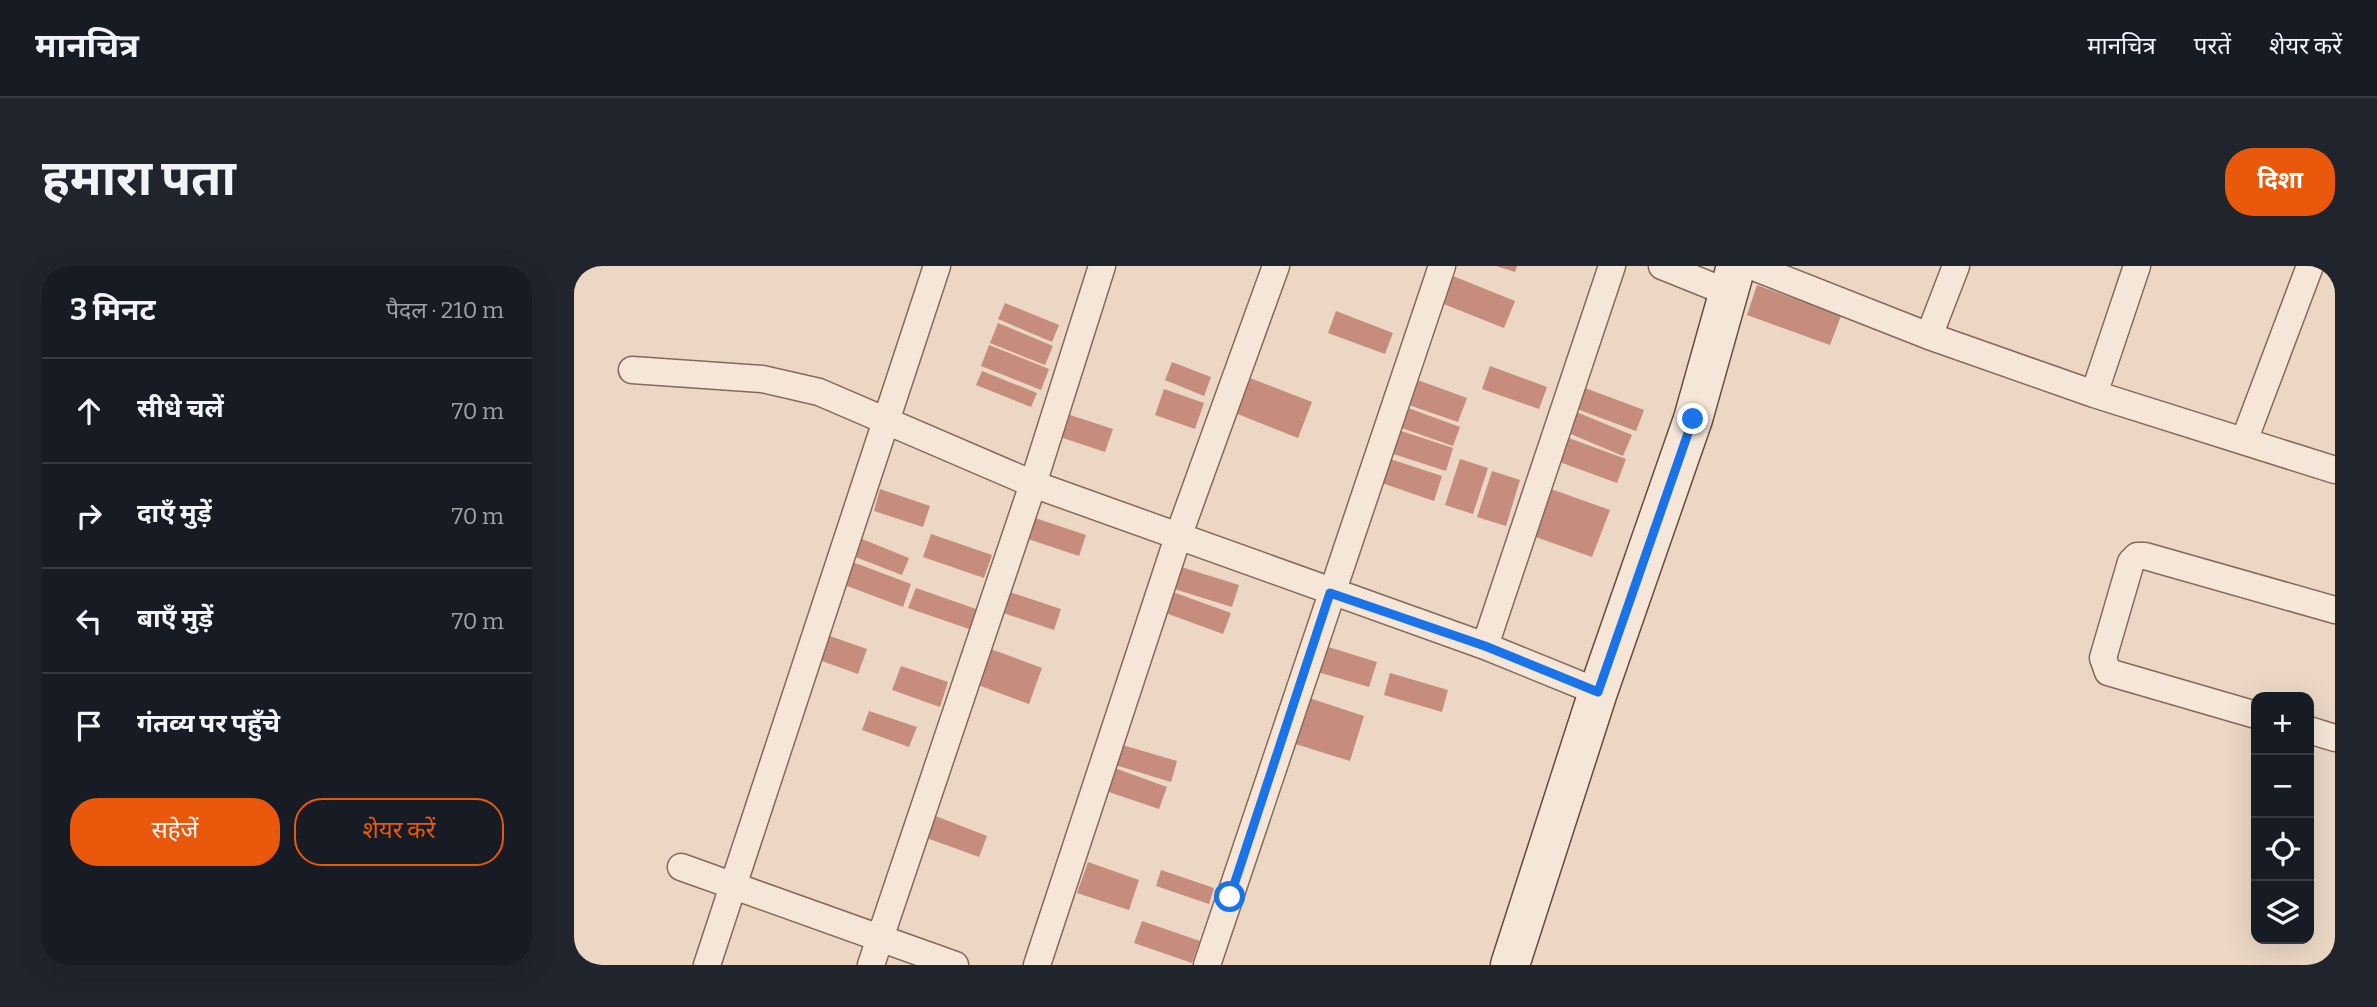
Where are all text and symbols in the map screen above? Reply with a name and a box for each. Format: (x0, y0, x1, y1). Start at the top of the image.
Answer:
text: मानचित्र (35, 26, 139, 66)
text: मानचित्र (2087, 32, 2156, 60)
text: परतें (2194, 32, 2231, 60)
text: शेयर करें (2269, 32, 2342, 60)
button: दिशा (2225, 148, 2335, 216)
text: हमारा पता (42, 149, 236, 208)
text: 3 मिनट (70, 292, 156, 328)
text: पैदल · 210 m (386, 296, 504, 324)
icon: ahead (70, 392, 108, 430)
text: सीधे चलें (137, 393, 224, 424)
text: 70 m (452, 397, 504, 425)
route end (1677, 403, 1708, 434)
icon: right (70, 497, 108, 535)
text: दाएँ मुड़ें (137, 498, 212, 529)
text: 70 m (452, 502, 504, 530)
icon: left (70, 602, 108, 640)
text: बाएँ मुड़ें (137, 603, 213, 634)
text: 70 m (452, 607, 504, 635)
map controls (2251, 692, 2314, 944)
button: + (2251, 692, 2314, 755)
icon: arrive (70, 707, 108, 745)
text: गंतव्य पर पहुँचे (137, 708, 280, 739)
button: − (2251, 755, 2314, 818)
button: सहेजें (70, 798, 280, 866)
button: शेयर करें (294, 798, 504, 866)
button: locate (2251, 818, 2314, 881)
route start (1214, 881, 1245, 912)
button: layers (2251, 881, 2314, 944)

